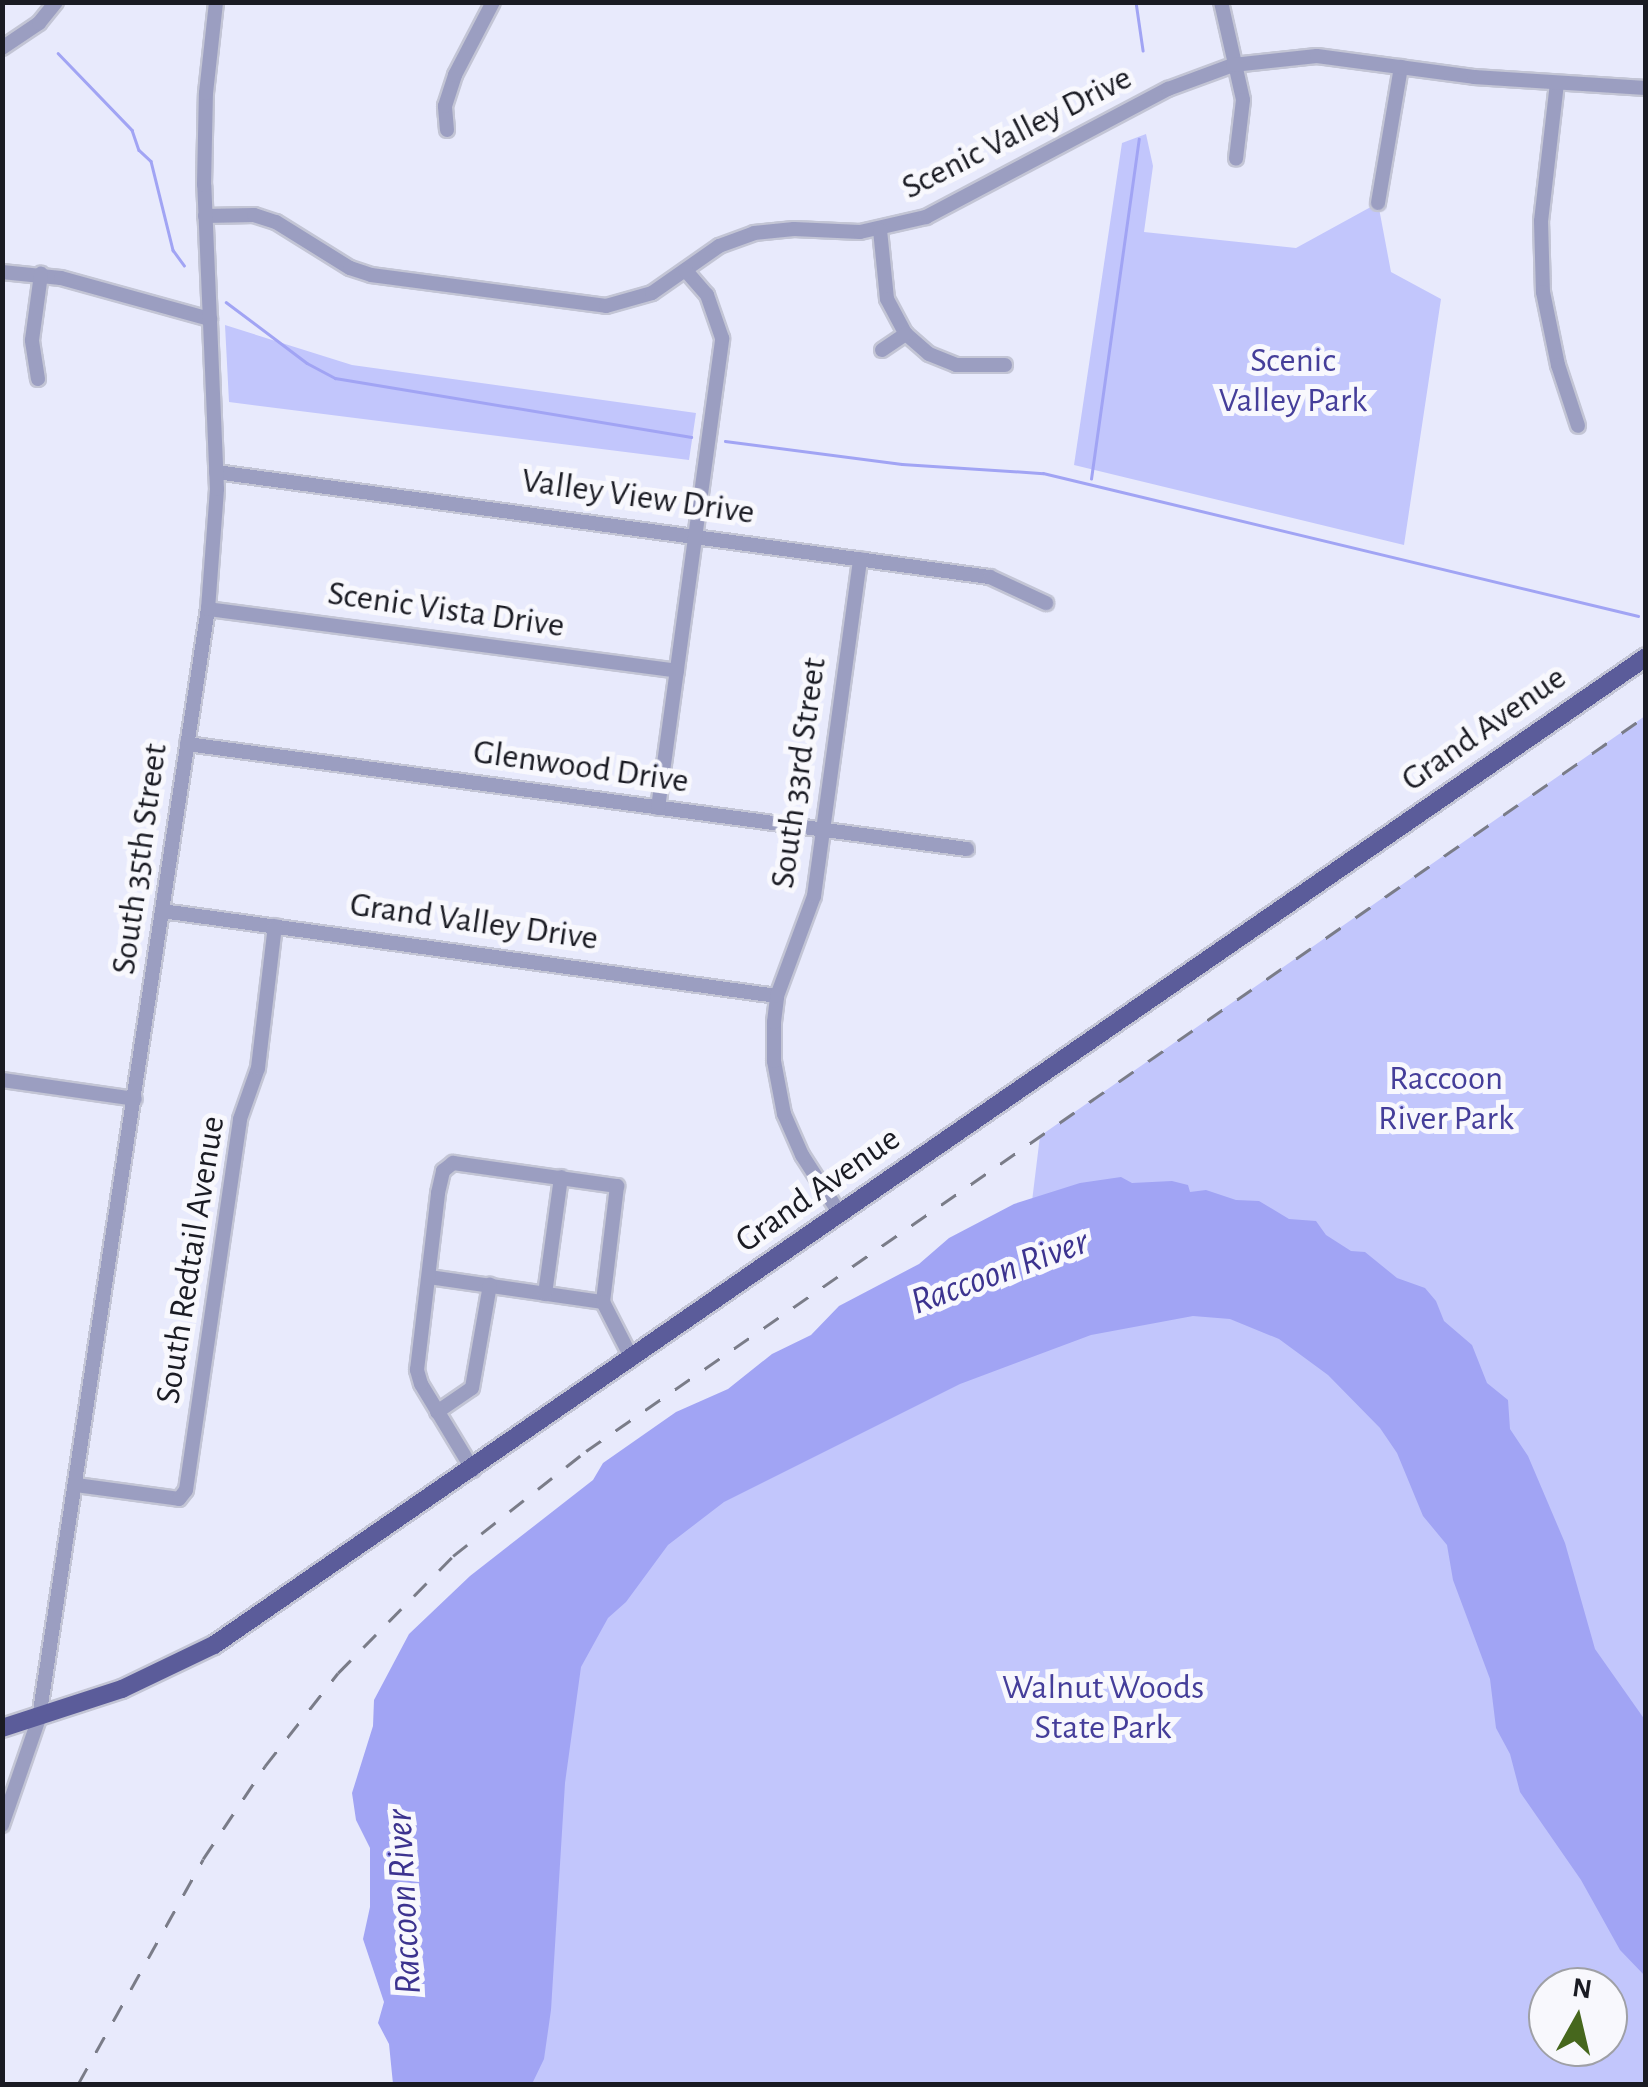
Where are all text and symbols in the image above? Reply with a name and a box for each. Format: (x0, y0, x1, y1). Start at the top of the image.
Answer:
street label: Scenic Valley Drive (895, 57, 1139, 209)
park label: Scenic Valley Park (1219, 340, 1367, 422)
street label: Valley View Drive (519, 460, 757, 534)
street label: Scenic Vista Drive (325, 573, 567, 647)
street label: South 33rd Street (762, 655, 836, 891)
street label: Grand Avenue (1394, 657, 1574, 801)
street label: Glenwood Drive (471, 731, 691, 803)
street label: South 35th Street (103, 741, 177, 977)
street label: Grand Valley Drive (347, 884, 601, 960)
park label: Raccoon River Park (1378, 1058, 1514, 1140)
street label: South Redtail Avenue (148, 1113, 234, 1407)
street label: Grand Avenue (728, 1118, 908, 1262)
water label: Raccoon River (905, 1220, 1095, 1326)
park label: Walnut Woods State Park (1002, 1667, 1204, 1749)
water label: Raccoon River (377, 1808, 433, 1996)
north arrow (1528, 1967, 1628, 2067)
text: N (1570, 1974, 1593, 2004)

